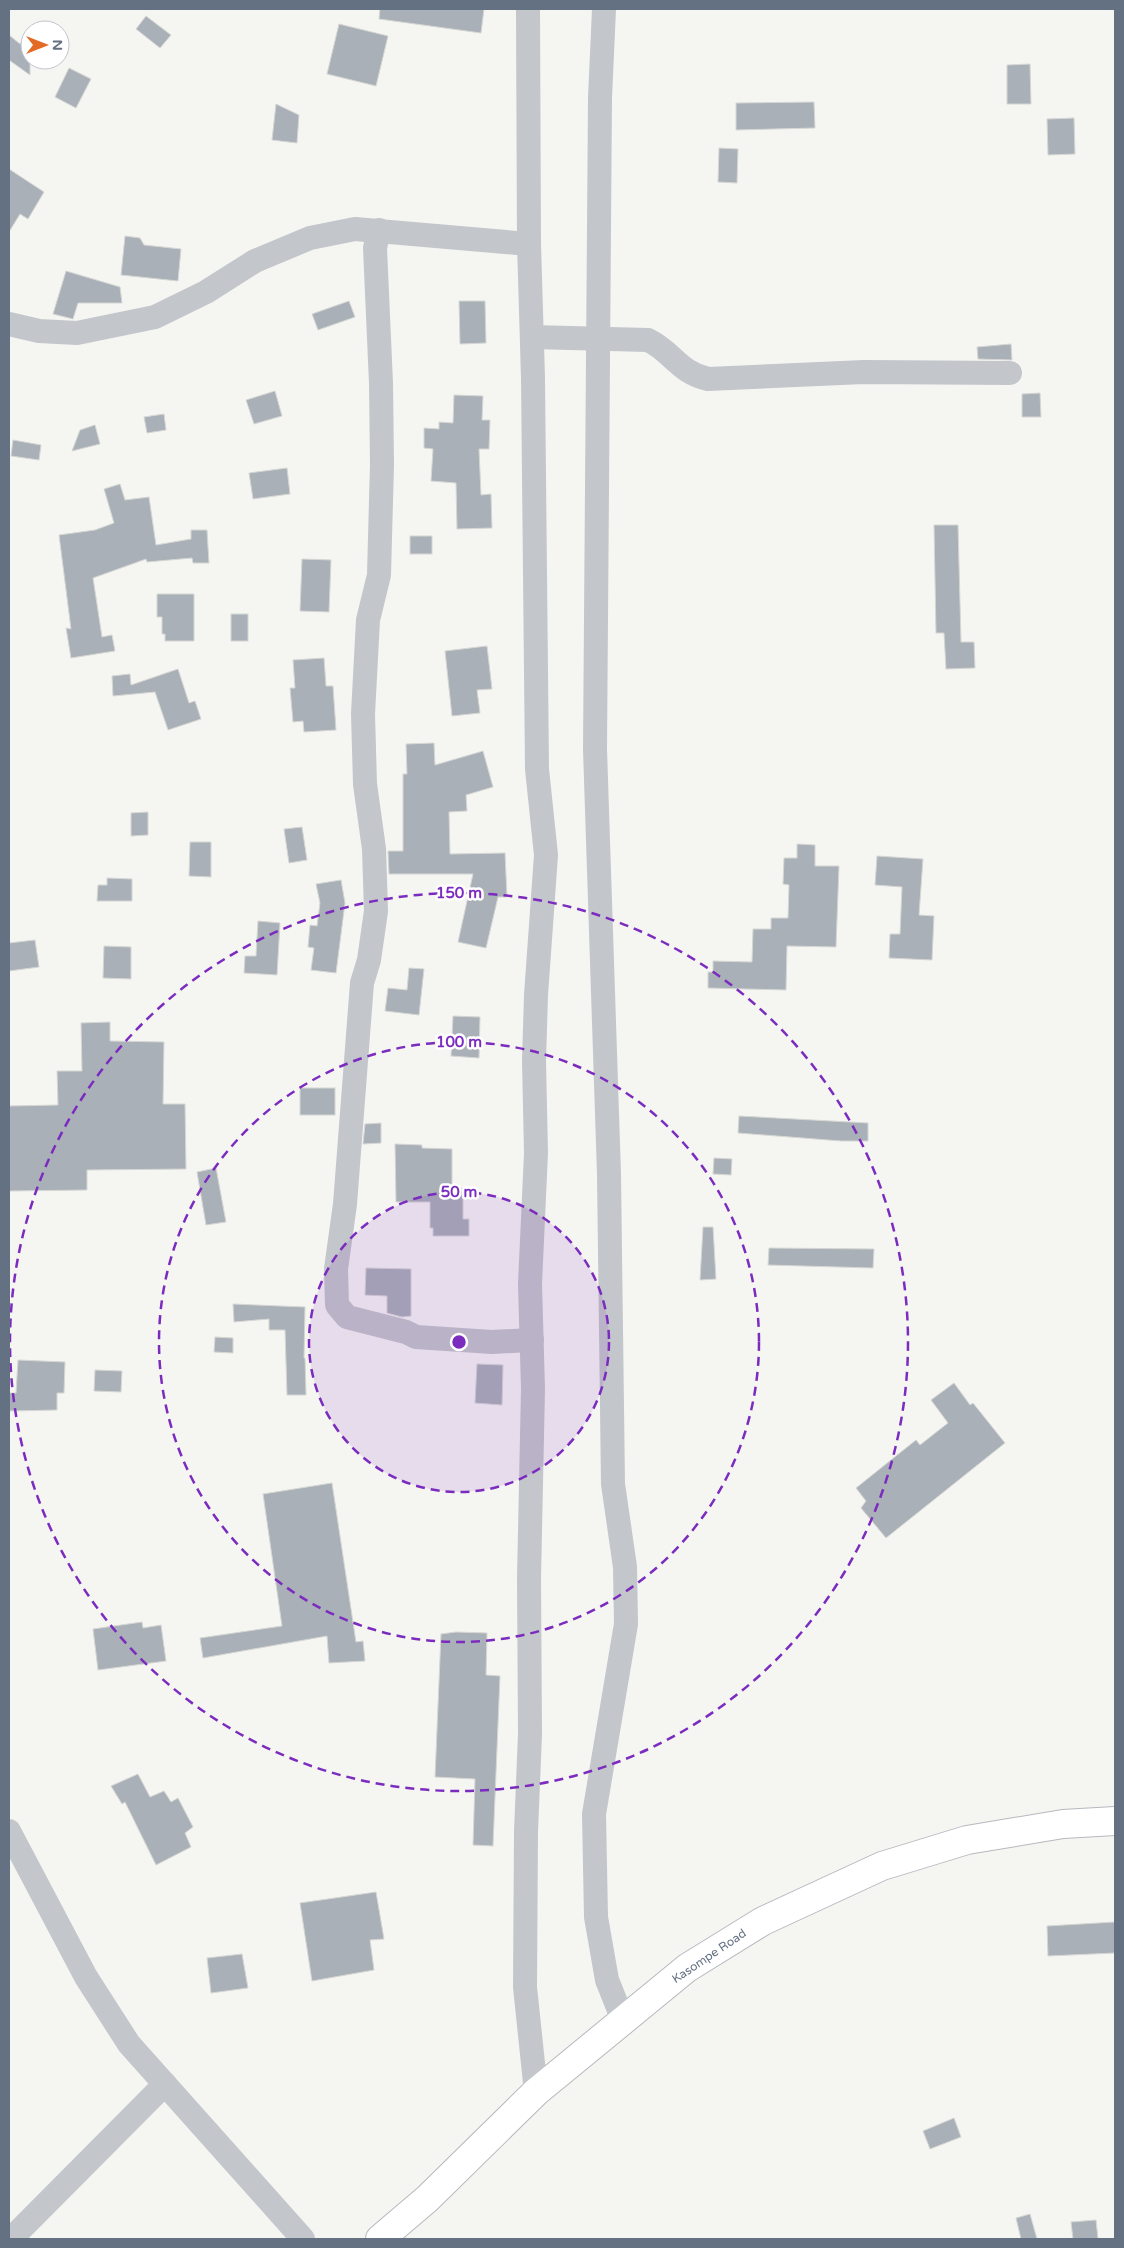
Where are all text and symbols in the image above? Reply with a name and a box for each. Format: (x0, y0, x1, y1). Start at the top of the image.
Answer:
north arrow (20, 20, 70, 70)
text: N (49, 39, 66, 51)
text: 150 m (436, 884, 482, 902)
text: 100 m (436, 1033, 482, 1051)
text: 50 m (441, 1183, 477, 1201)
centre of rings (450, 1333, 468, 1351)
street label: Kasompe Road (669, 1926, 749, 1986)

